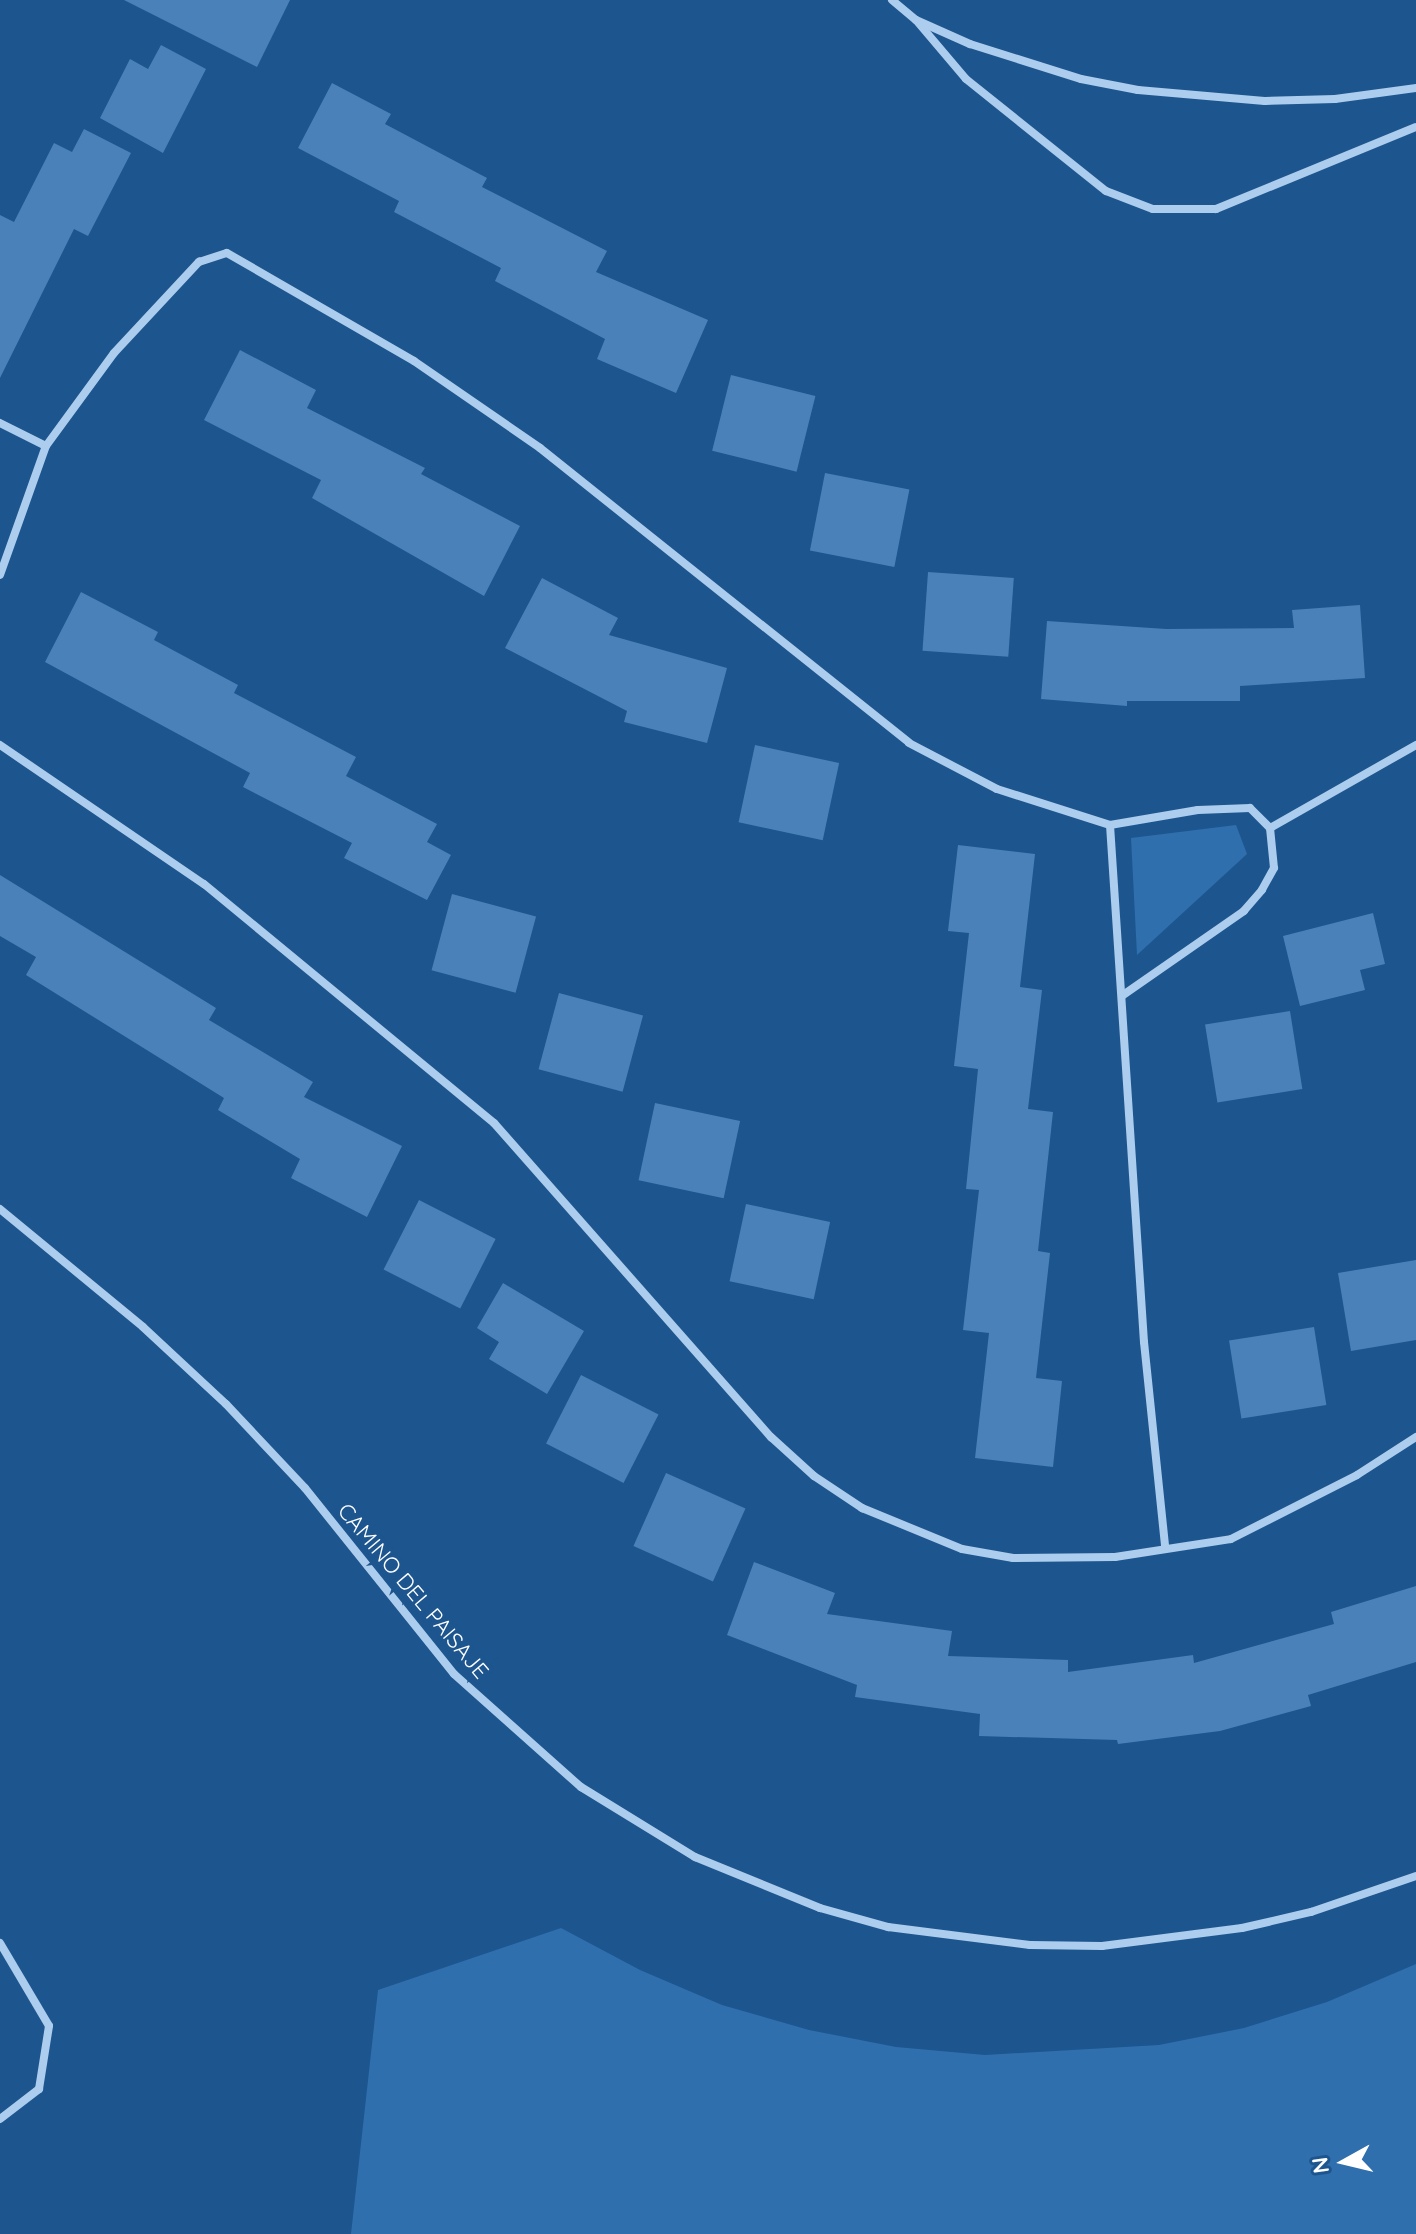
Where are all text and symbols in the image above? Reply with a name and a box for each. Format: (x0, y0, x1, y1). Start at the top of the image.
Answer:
street label: CAMINO DEL PAISAJE (332, 1498, 494, 1684)
north arrow (1304, 2122, 1384, 2202)
text: N (1305, 2155, 1335, 2175)

